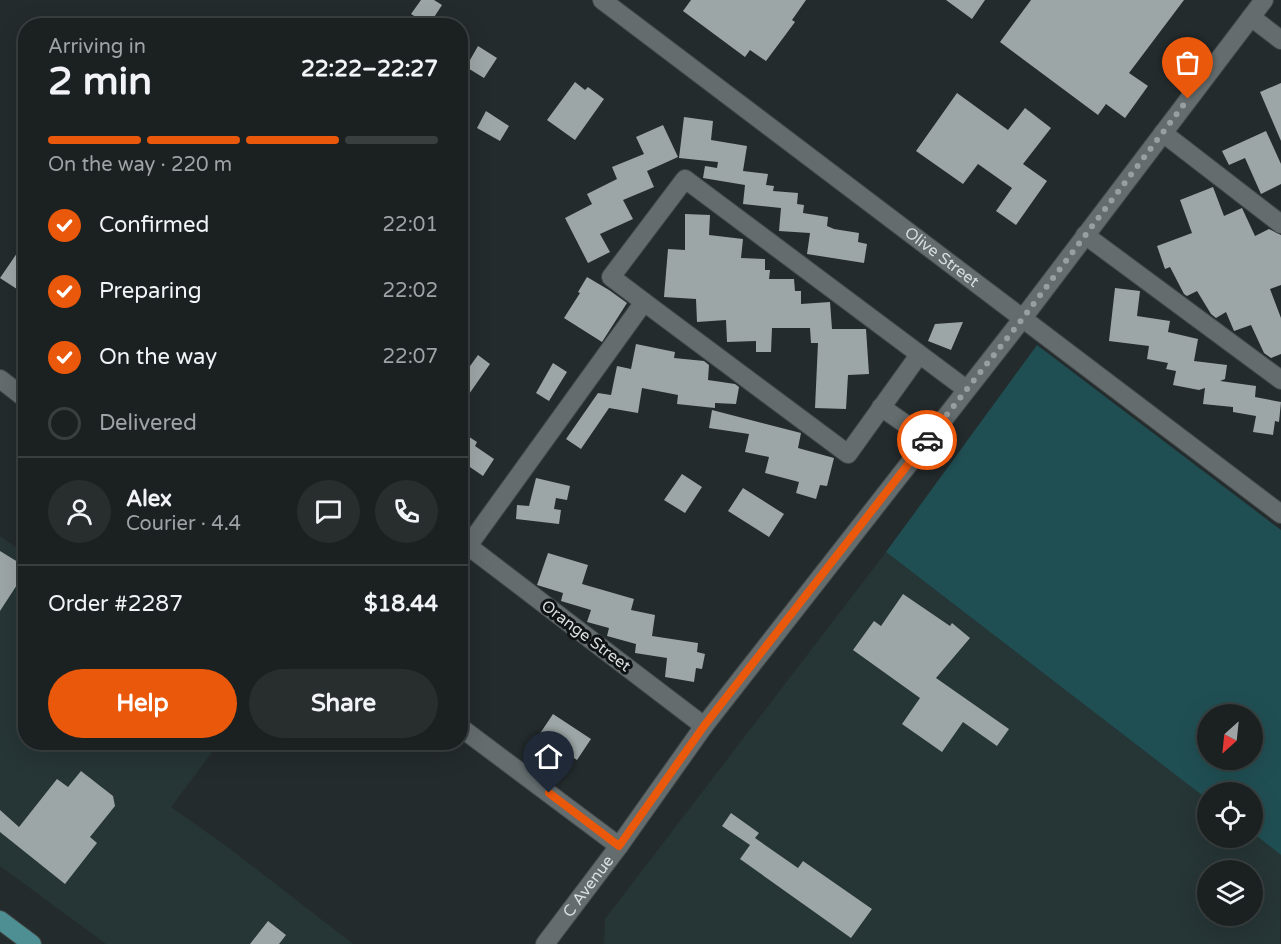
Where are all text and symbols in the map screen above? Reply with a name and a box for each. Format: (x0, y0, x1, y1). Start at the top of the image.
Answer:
text: Arriving in (48, 35, 146, 59)
pin (1162, 37, 1213, 99)
icon: bag (1171, 46, 1204, 79)
text: 22:22–22:27 (301, 56, 438, 82)
text: 2 min (48, 58, 152, 105)
text: On the way · 220 m (48, 153, 232, 177)
icon: check (48, 209, 81, 242)
text: Confirmed (99, 212, 209, 238)
text: 22:01 (383, 213, 438, 237)
street label: Olive Street (900, 223, 983, 292)
icon: check (48, 275, 81, 308)
text: Preparing (99, 278, 202, 304)
text: 22:02 (383, 279, 438, 303)
icon: check (48, 341, 81, 374)
text: On the way (99, 344, 217, 370)
text: 22:07 (383, 345, 438, 369)
text: Delivered (99, 410, 197, 436)
courier (897, 410, 957, 470)
icon: car (911, 424, 944, 457)
button: person (48, 480, 111, 543)
button: chat (297, 480, 360, 543)
button: phone (375, 480, 438, 543)
text: Alex (126, 486, 172, 512)
text: Courier · 4.4 (126, 512, 241, 536)
text: Order #2287 (48, 591, 183, 617)
text: $18.44 (364, 591, 438, 617)
street label: Orange Street (537, 596, 635, 676)
button: Help (48, 669, 237, 738)
button: Share (249, 669, 438, 738)
north arrow (1197, 704, 1263, 770)
map controls (1197, 704, 1263, 926)
pin (523, 731, 574, 793)
icon: home (532, 740, 565, 773)
button: locate (1197, 782, 1263, 848)
street label: C Avenue (559, 852, 618, 922)
button: layers (1197, 860, 1263, 926)

